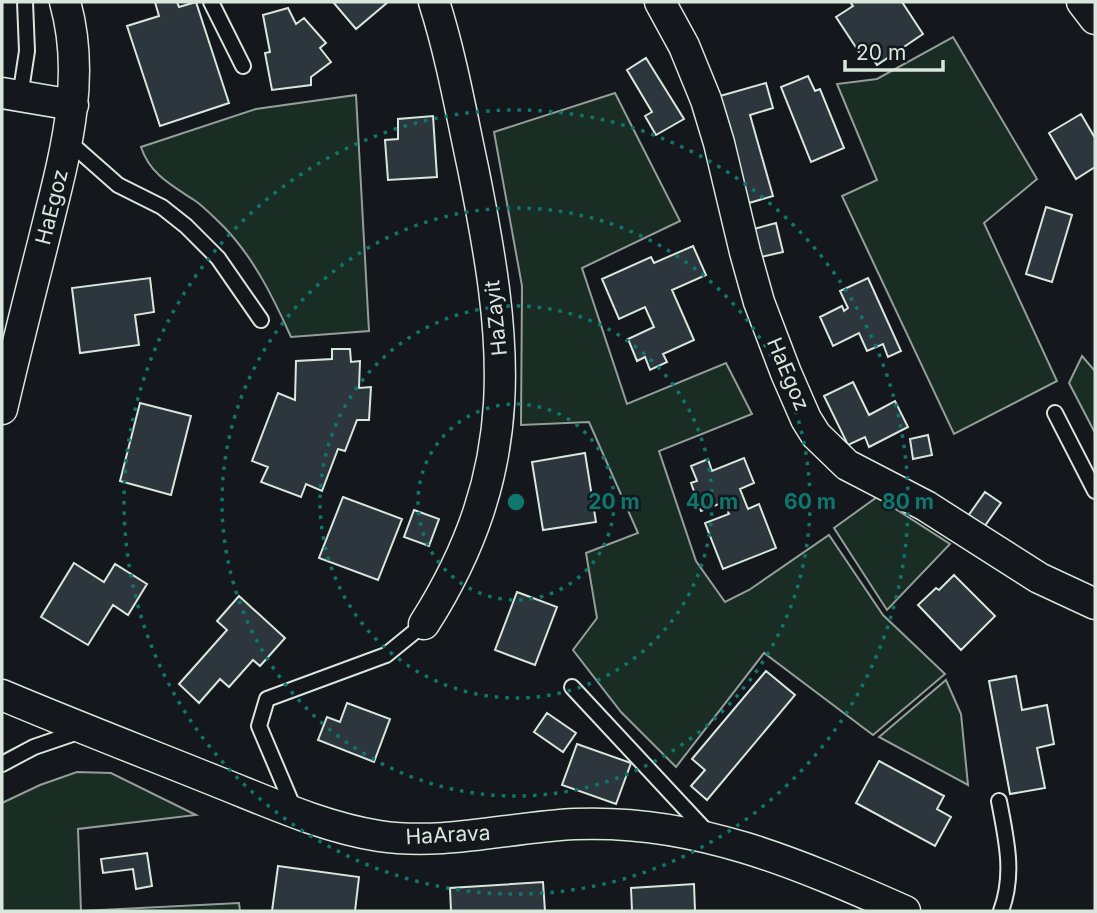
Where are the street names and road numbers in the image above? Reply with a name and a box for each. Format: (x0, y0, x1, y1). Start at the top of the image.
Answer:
street label: HaEgoz (30, 167, 73, 247)
street label: HaZayit (479, 279, 512, 357)
street label: HaEgoz (762, 334, 815, 414)
street label: HaArava (405, 820, 491, 849)

